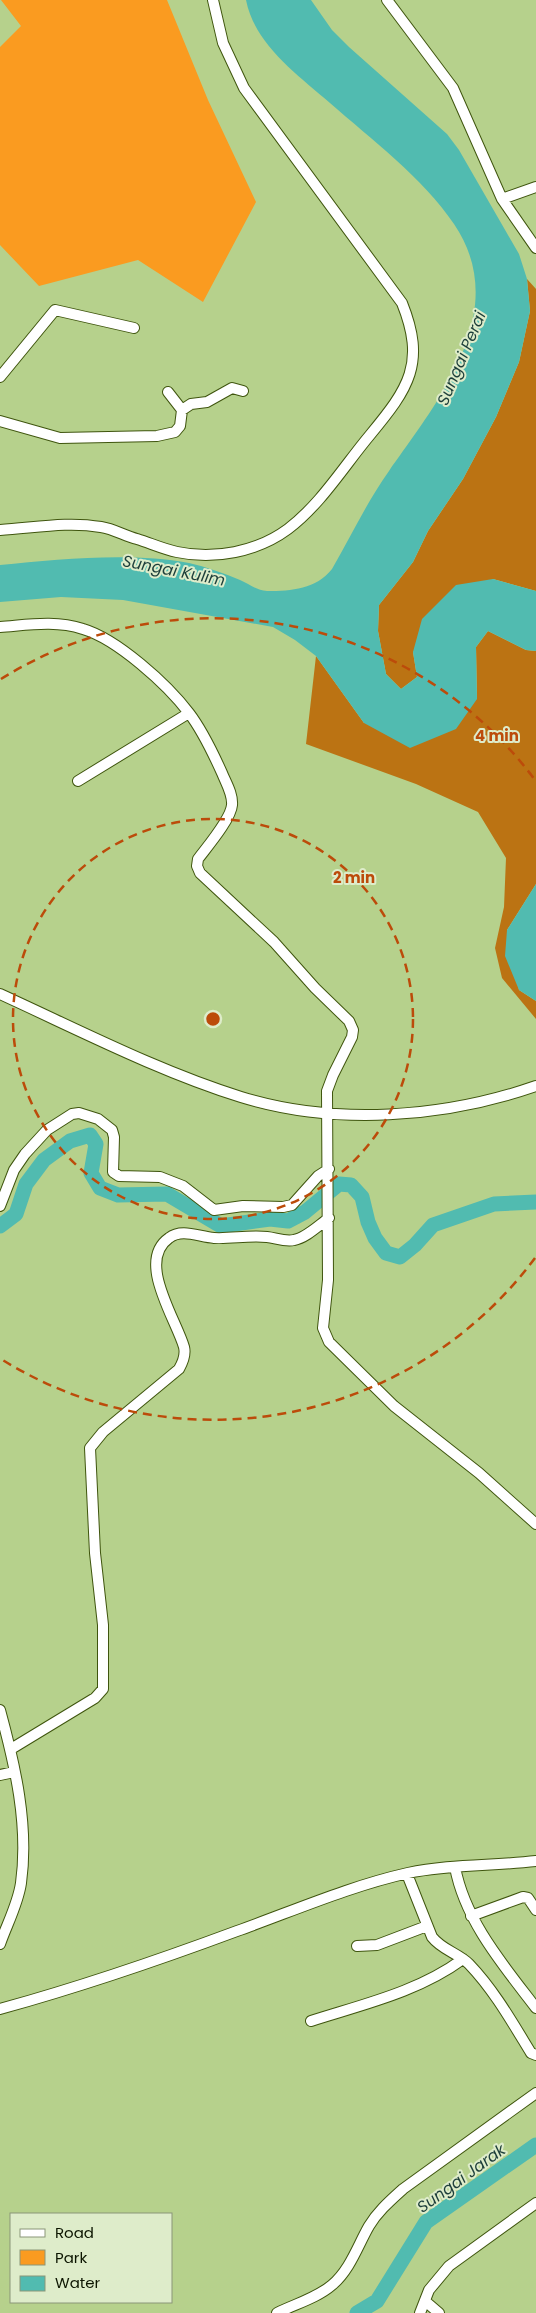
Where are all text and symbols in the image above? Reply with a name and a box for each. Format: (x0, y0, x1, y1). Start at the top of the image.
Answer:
water label: Sungai Perai (431, 307, 492, 409)
water label: Sungai Kulim (121, 549, 227, 592)
text: 4 min (475, 725, 519, 746)
text: 2 min (333, 867, 375, 888)
centre of rings (204, 1010, 222, 1028)
water label: Sungai Jarak (412, 2138, 511, 2218)
legend (10, 2213, 172, 2303)
text: Road (55, 2222, 94, 2243)
text: Park (55, 2247, 87, 2268)
text: Water (55, 2272, 101, 2293)

